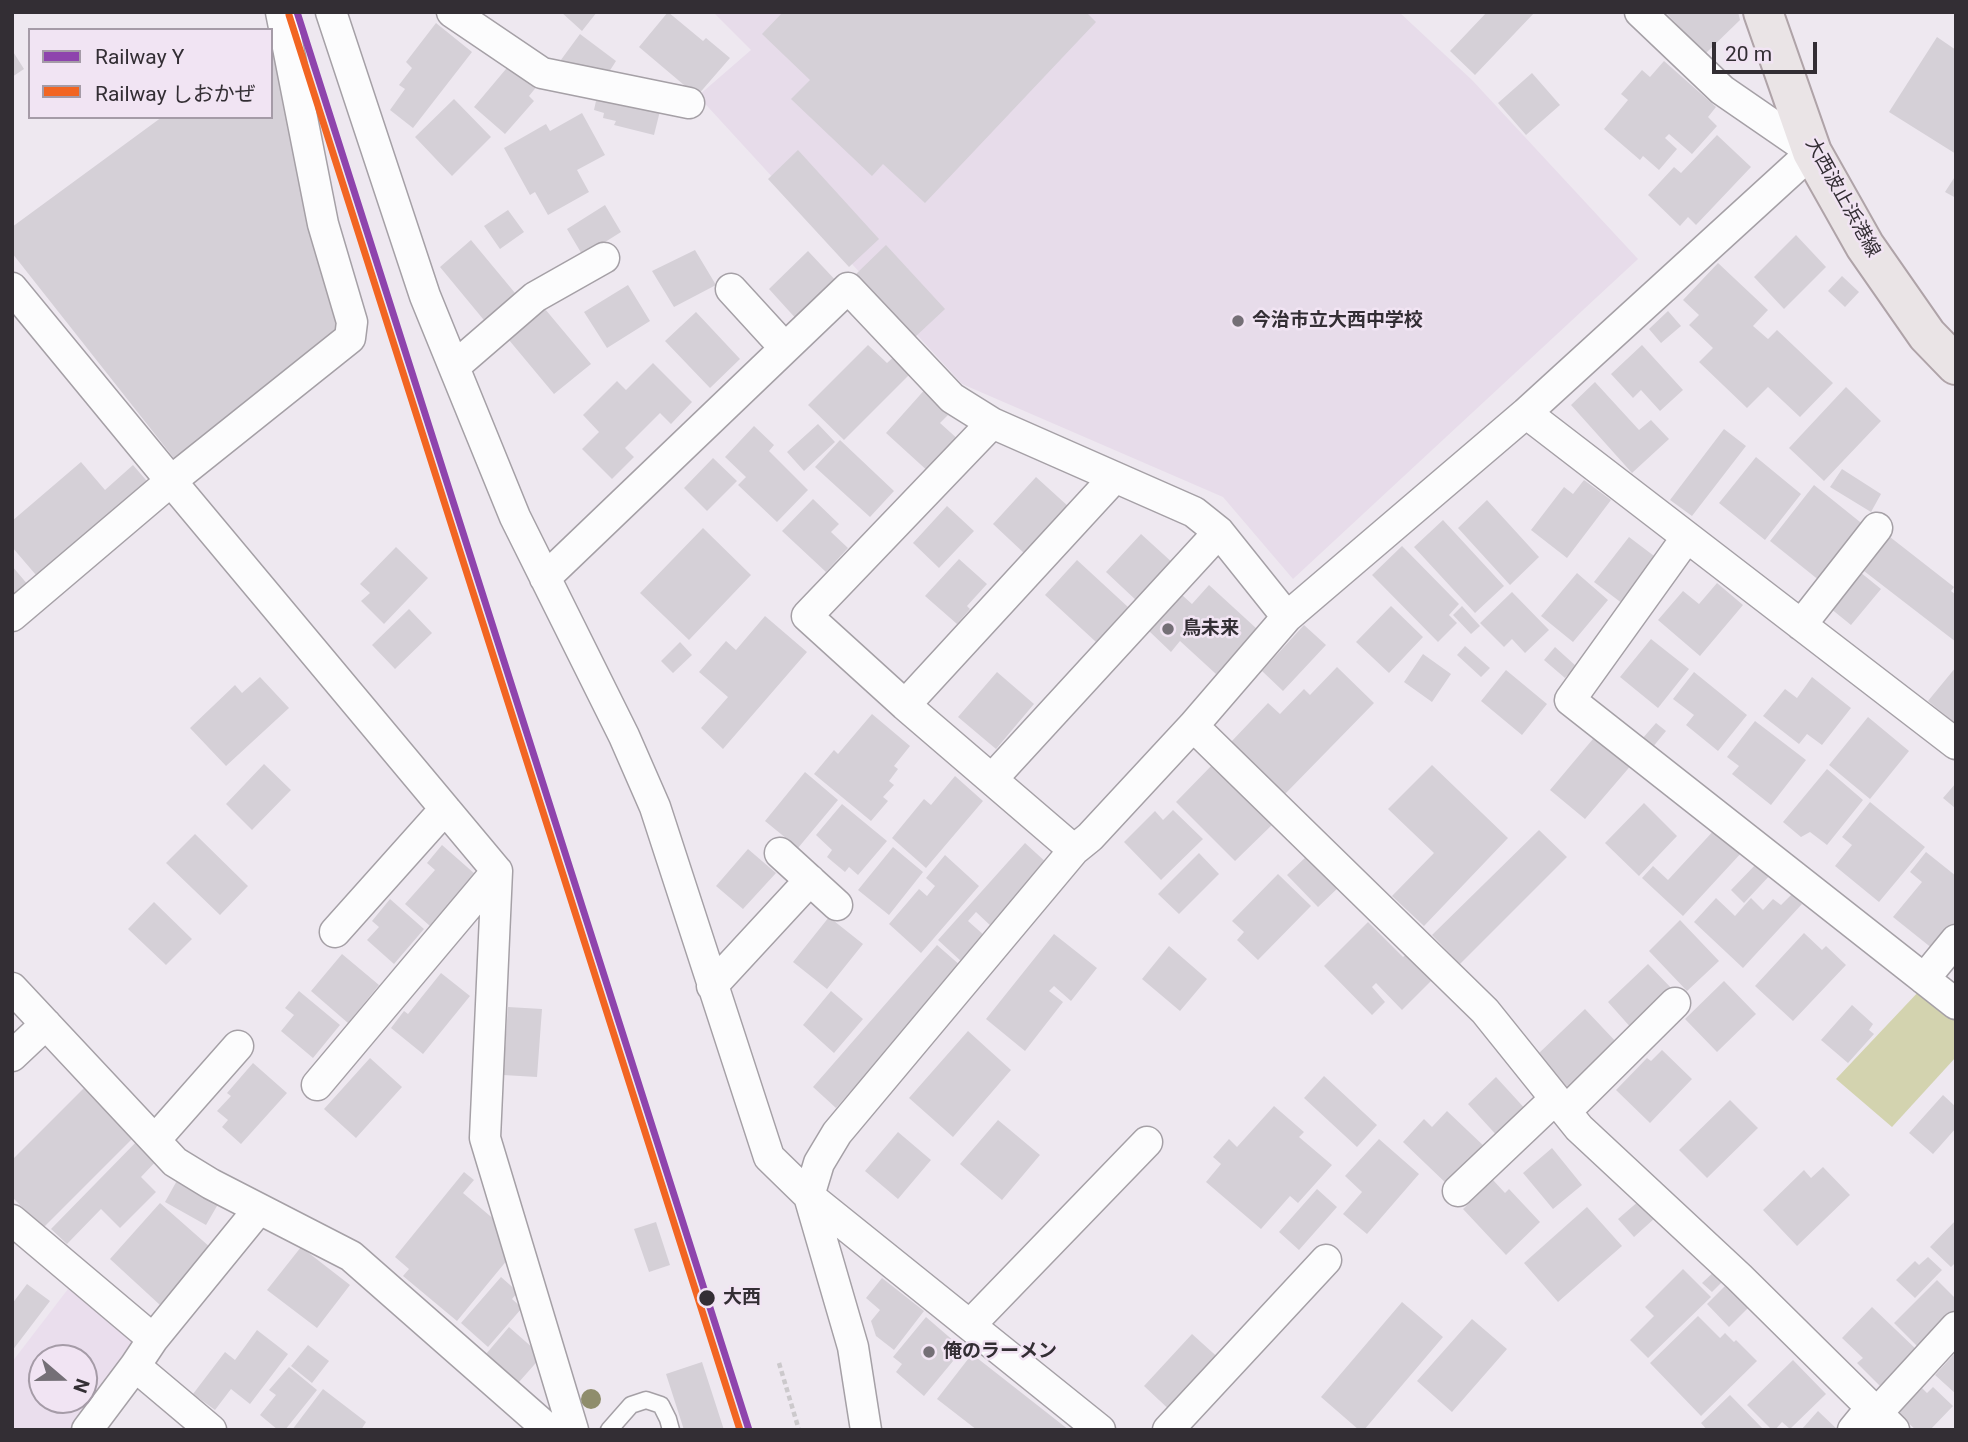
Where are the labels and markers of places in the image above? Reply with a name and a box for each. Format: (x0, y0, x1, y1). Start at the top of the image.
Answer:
place label: 今治市立大西中学校 (1252, 310, 1423, 332)
marker: 今治市立大西中学校 (1230, 313, 1246, 329)
place label: 鳥未来 (1182, 618, 1239, 640)
marker: 鳥未来 (1160, 621, 1176, 637)
place label: 大西 (723, 1287, 761, 1309)
marker: 大西 (697, 1288, 717, 1308)
place label: 俺のラーメン (943, 1341, 1057, 1363)
marker: 俺のラーメン (921, 1344, 937, 1360)

